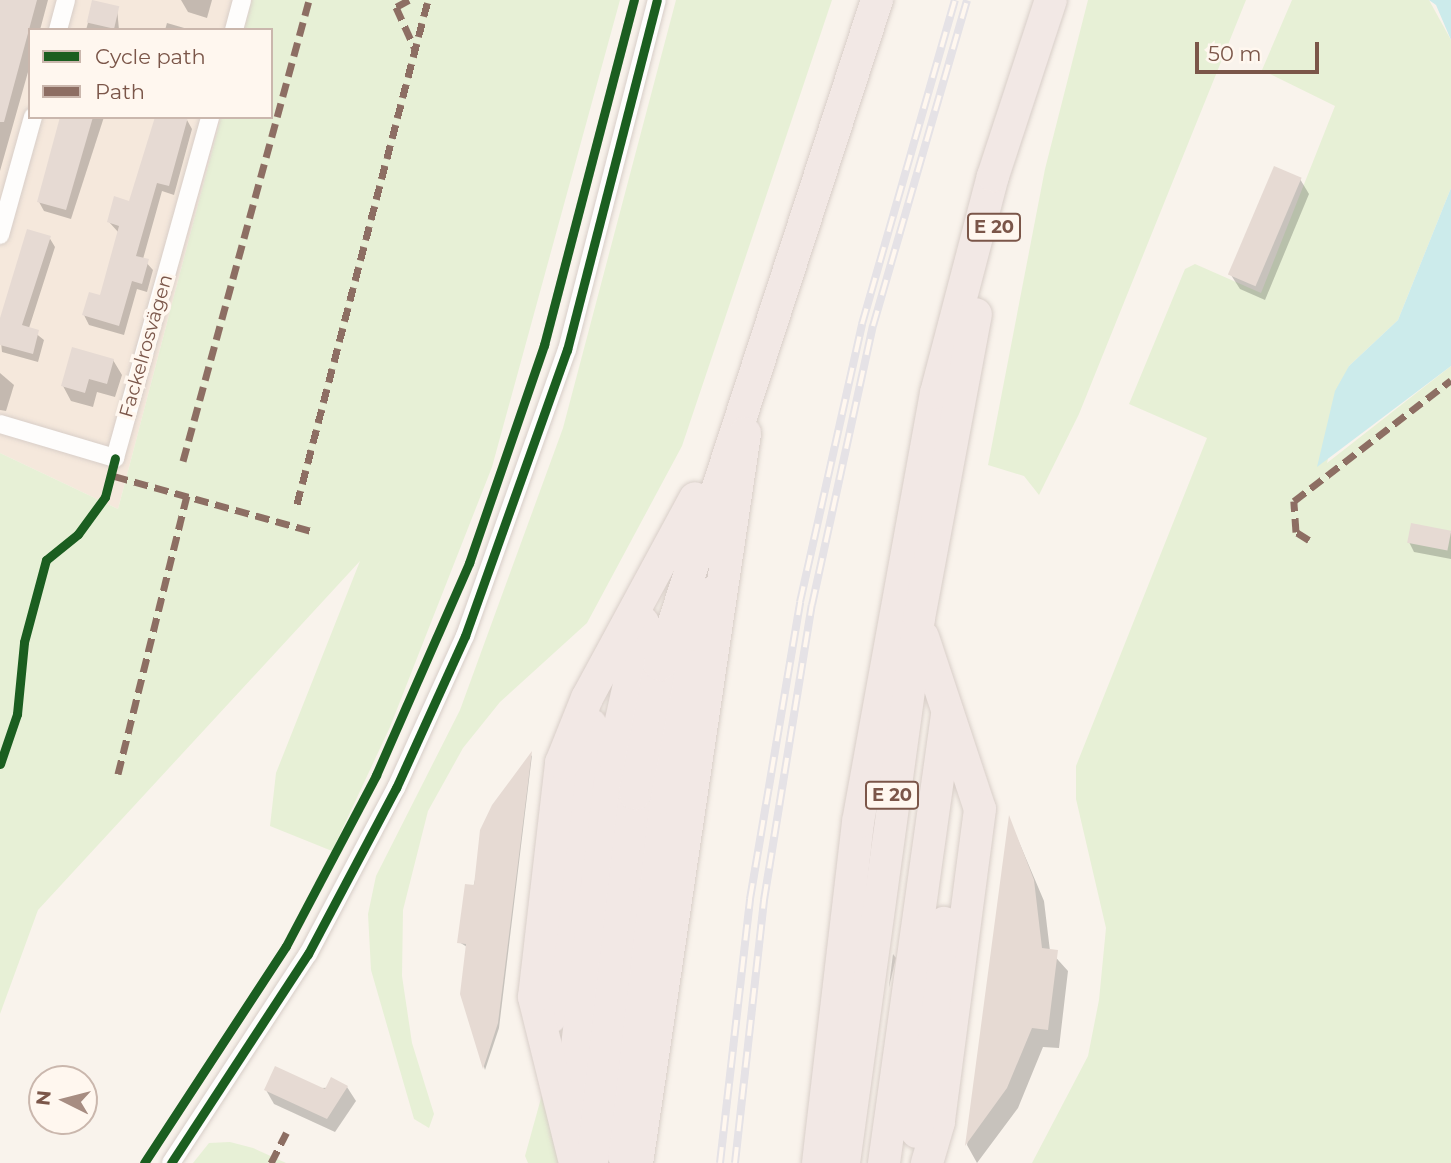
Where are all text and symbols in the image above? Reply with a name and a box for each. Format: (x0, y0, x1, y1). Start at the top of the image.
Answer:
legend (28, 28, 273, 119)
scale bar (1199, 28, 1323, 72)
text: 50 m (1208, 41, 1262, 66)
text: Cycle path (95, 44, 206, 69)
text: Path (95, 79, 145, 104)
road number: E 20 (966, 212, 1022, 242)
street label: Fackelrosvägen (115, 272, 177, 420)
road number: E 20 (864, 780, 920, 810)
north arrow (28, 1065, 98, 1135)
text: N (31, 1089, 56, 1107)

